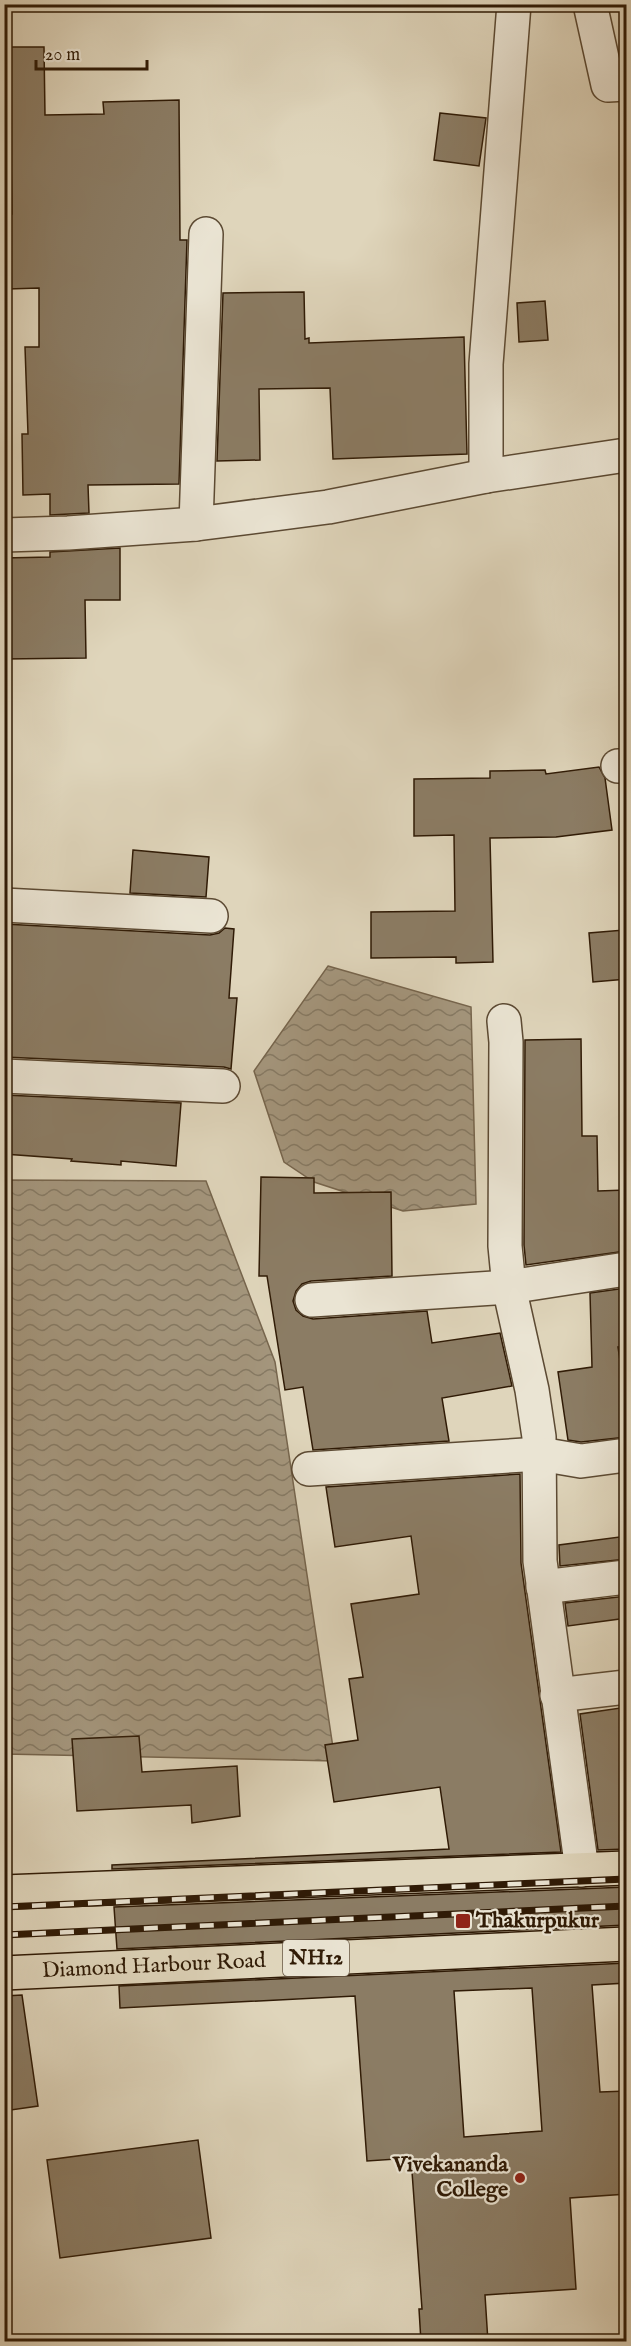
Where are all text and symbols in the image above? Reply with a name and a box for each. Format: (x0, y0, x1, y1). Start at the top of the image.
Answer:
scale bar (36, 33, 147, 71)
text: 20 m (45, 44, 80, 67)
place label: Thakurpukur (475, 1907, 600, 1935)
marker: Thakurpukur (454, 1912, 472, 1930)
road number: NH12 (283, 1940, 349, 1976)
street label: Diamond Harbour Road (41, 1947, 267, 1985)
place label: Vivekananda College (392, 2151, 508, 2204)
marker: Vivekananda College (513, 2171, 527, 2185)

